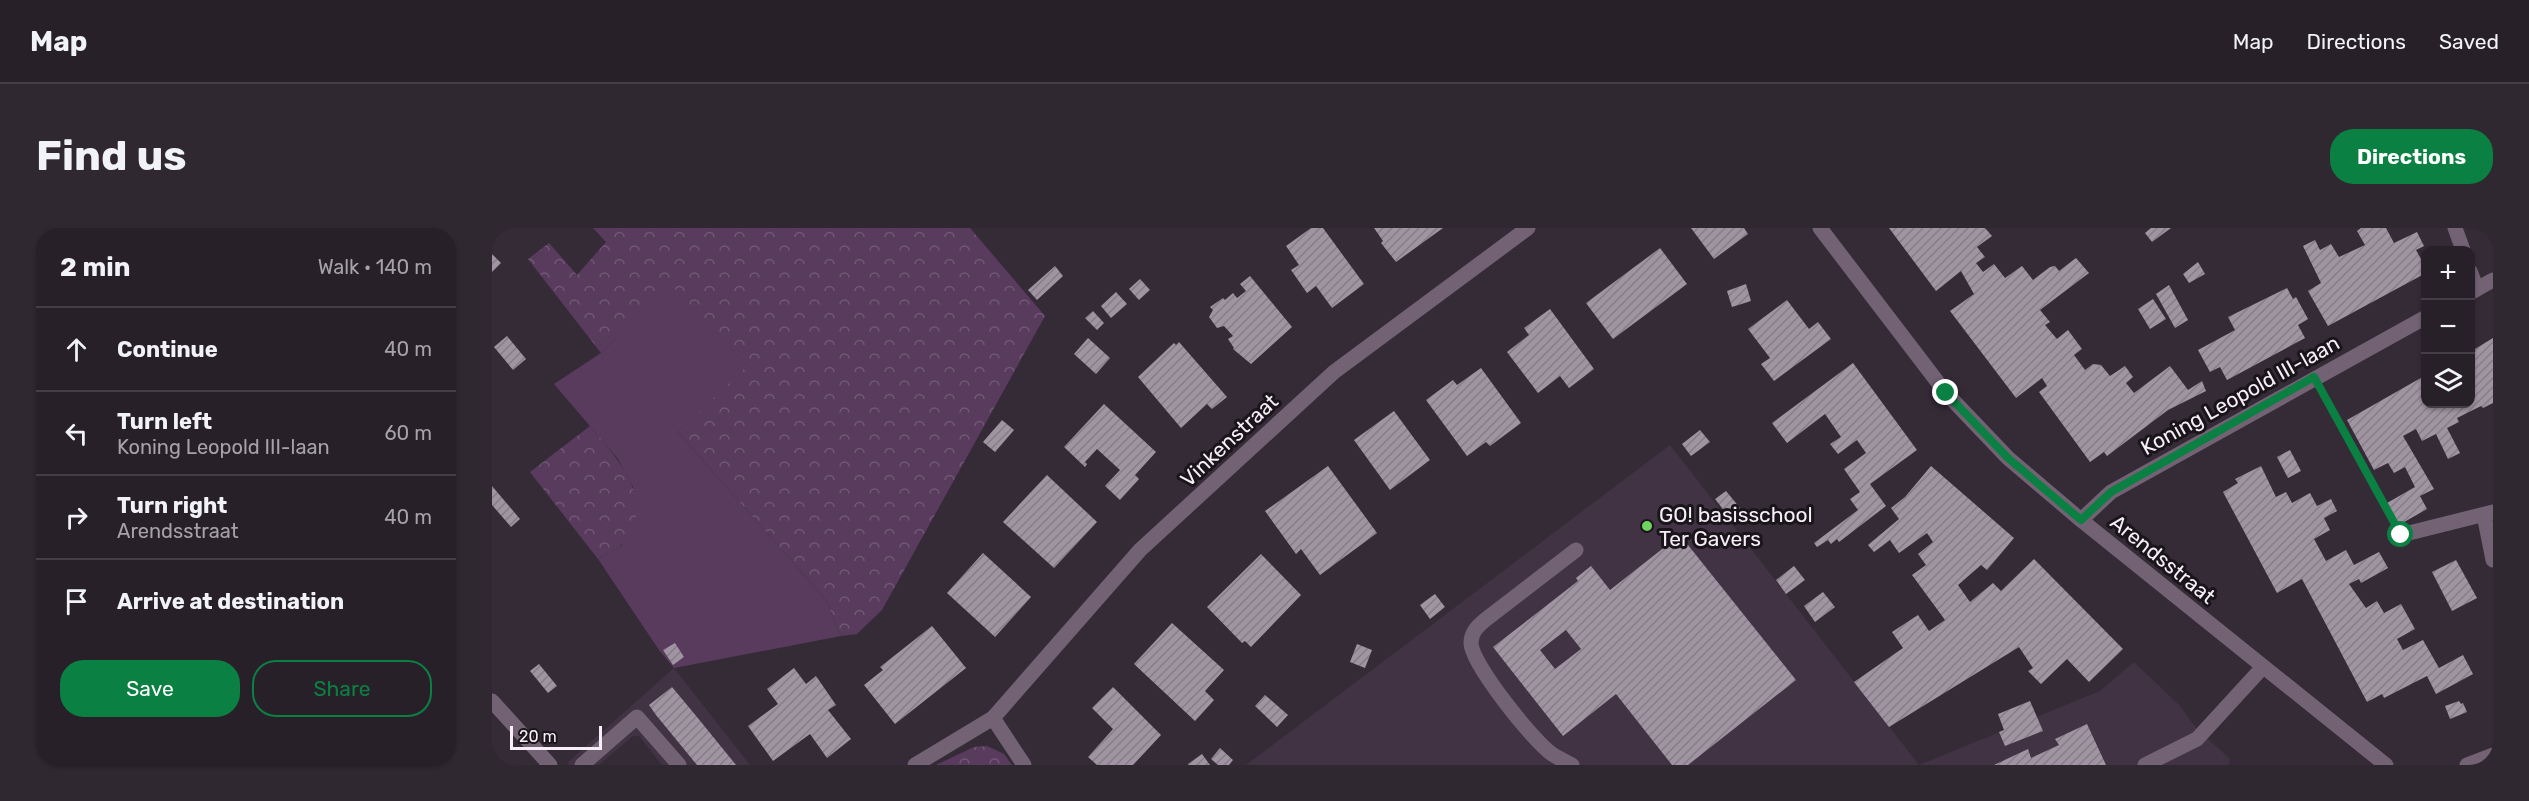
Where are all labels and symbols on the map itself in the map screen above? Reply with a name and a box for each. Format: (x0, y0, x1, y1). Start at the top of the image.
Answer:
street label: Koning Leopold III-laan (2136, 330, 2344, 460)
route end (1932, 379, 1958, 405)
street label: Vinkenstraat (1175, 388, 1283, 492)
place label: GO! basisschool Ter Gavers (1659, 502, 1813, 551)
street label: Arendsstraat (2106, 509, 2220, 609)
marker: GO! basisschool Ter Gavers (1640, 519, 1654, 533)
route start (2387, 521, 2413, 547)
scale bar (510, 723, 602, 750)

